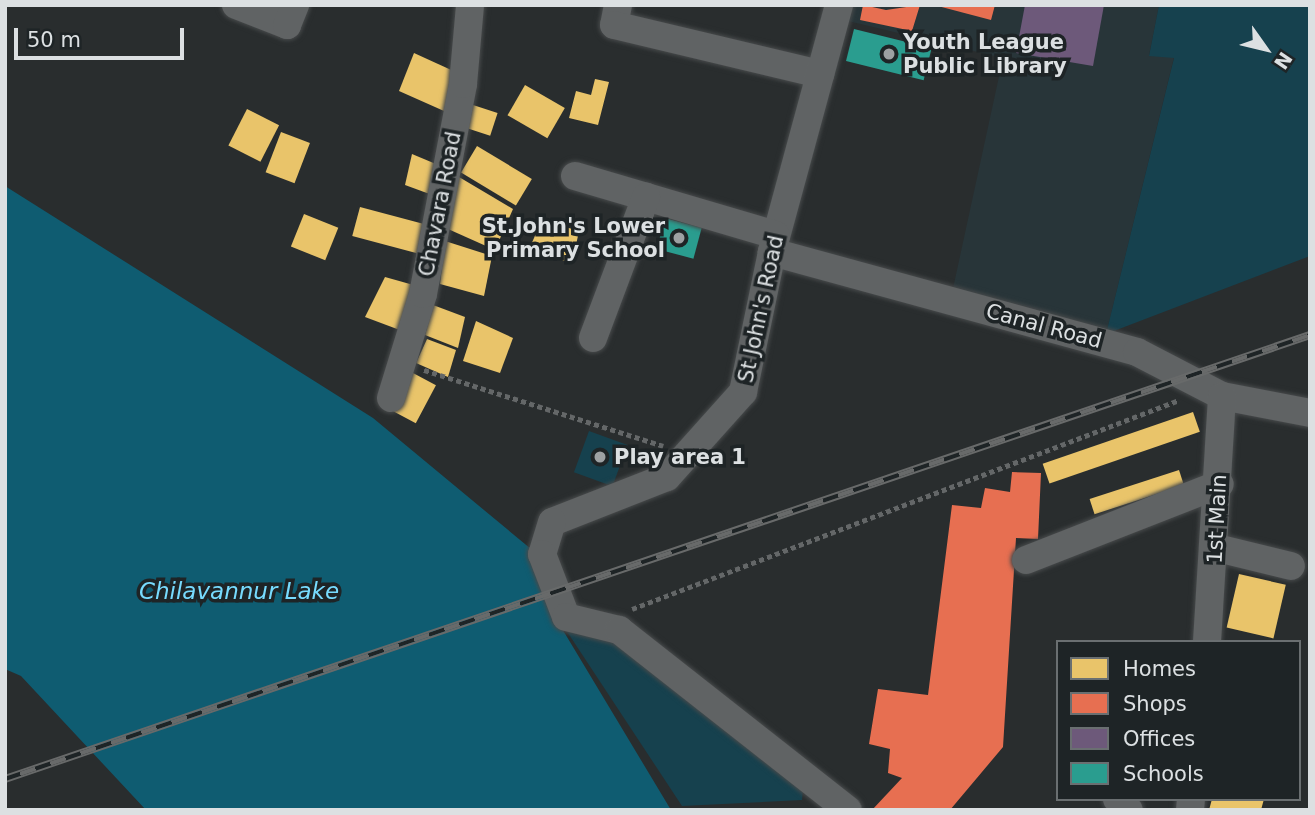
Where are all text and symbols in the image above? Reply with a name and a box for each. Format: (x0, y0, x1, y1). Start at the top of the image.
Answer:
scale bar (18, 14, 187, 58)
north arrow (1231, 14, 1301, 84)
text: 50 m (27, 28, 81, 52)
place label: Youth League Public Library (903, 29, 1067, 79)
marker: Youth League Public Library (881, 46, 897, 62)
text: N (1270, 48, 1297, 73)
street label: Chavara Road (414, 129, 466, 279)
place label: St.John's Lower Primary School (482, 213, 665, 263)
marker: St.John's Lower Primary School (671, 230, 687, 246)
street label: St John's Road (733, 233, 789, 385)
street label: Canal Road (983, 298, 1105, 354)
place label: Play area 1 (614, 444, 746, 470)
marker: Play area 1 (592, 449, 608, 465)
street label: 1st Main (1202, 474, 1232, 564)
water label: Chilavannur Lake (139, 577, 339, 605)
legend (1056, 640, 1301, 801)
text: Homes (1123, 657, 1196, 681)
text: Shops (1123, 692, 1187, 716)
text: Offices (1123, 727, 1195, 751)
text: Schools (1123, 762, 1204, 786)

